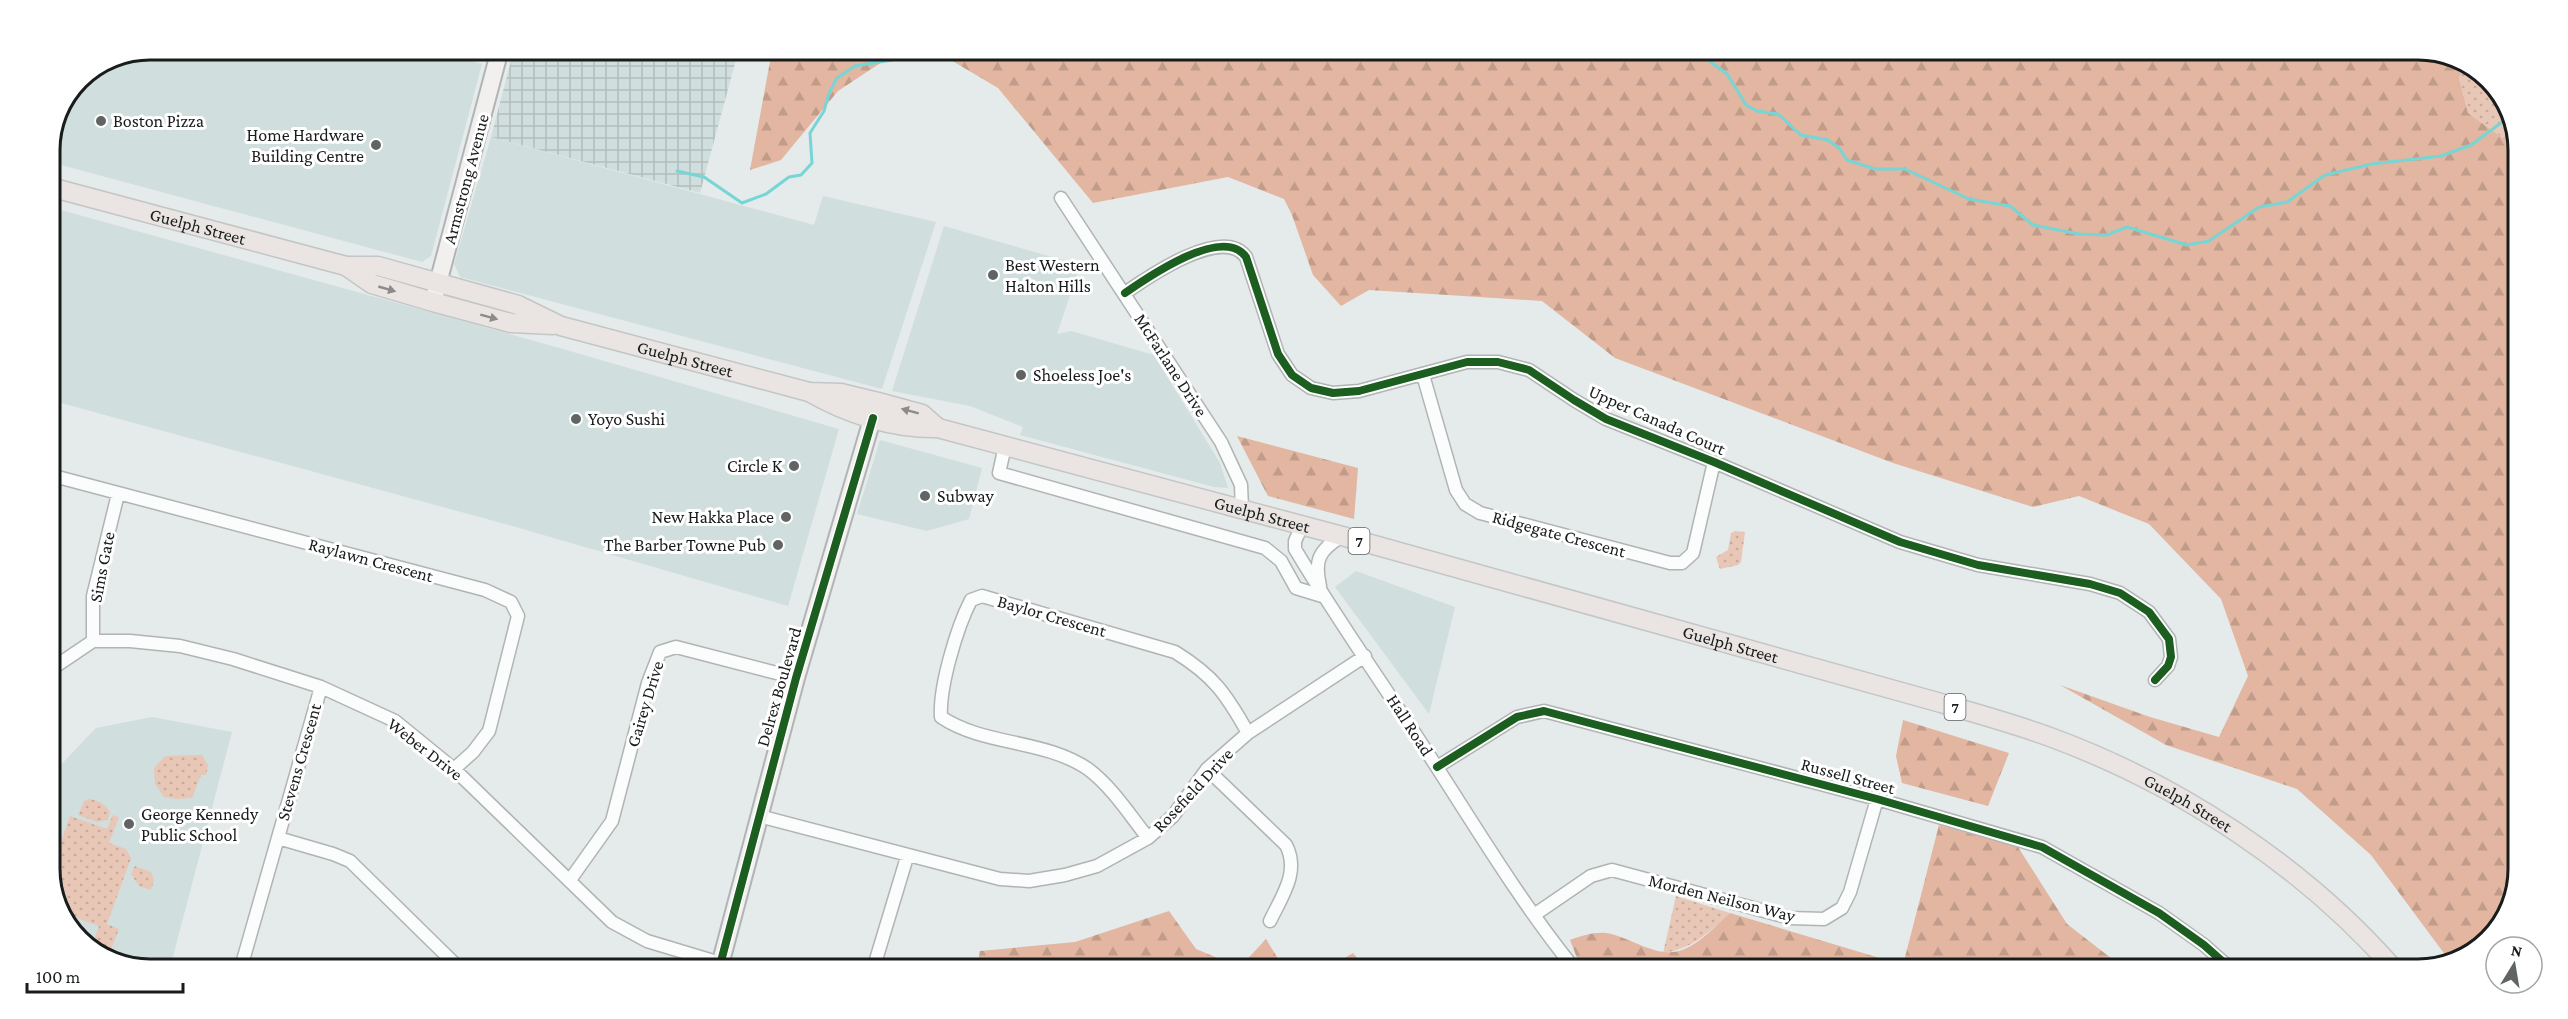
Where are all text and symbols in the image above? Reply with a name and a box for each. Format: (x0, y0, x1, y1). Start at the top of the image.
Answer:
place label: Boston Pizza (113, 111, 204, 131)
street label: Armstrong Avenue (439, 112, 493, 246)
marker: Boston Pizza (94, 114, 108, 128)
place label: Home Hardware Building Centre (247, 125, 364, 166)
marker: Home Hardware Building Centre (369, 138, 383, 152)
street label: Guelph Street (148, 204, 249, 249)
place label: Best Western Halton Hills (1005, 255, 1100, 296)
marker: Best Western Halton Hills (986, 268, 1000, 282)
one-way arrow (378, 285, 396, 294)
street label: McFarlane Drive (1130, 310, 1212, 420)
one-way arrow (480, 313, 498, 322)
street label: Guelph Street (635, 337, 736, 382)
place label: Shoeless Joe's (1033, 365, 1131, 385)
marker: Shoeless Joe's (1014, 368, 1028, 382)
street label: Upper Canada Court (1585, 381, 1729, 460)
one-way arrow (901, 406, 919, 415)
place label: Yoyo Sushi (588, 409, 665, 429)
marker: Yoyo Sushi (569, 412, 583, 426)
place label: Circle K (727, 456, 783, 476)
marker: Circle K (787, 459, 801, 473)
place label: Subway (937, 486, 995, 506)
marker: Subway (918, 489, 932, 503)
street label: Guelph Street (1212, 492, 1313, 537)
place label: New Hakka Place (651, 507, 774, 527)
street label: Ridgegate Crescent (1490, 507, 1629, 562)
marker: New Hakka Place (779, 510, 793, 524)
road number: 7 (1348, 528, 1370, 554)
street label: Sims Gate (85, 530, 119, 604)
street label: Raylawn Crescent (306, 534, 437, 587)
place label: The Barber Towne Pub (604, 535, 766, 555)
marker: The Barber Towne Pub (771, 538, 785, 552)
street label: Baylor Crescent (995, 591, 1110, 641)
street label: Guelph Street (1680, 621, 1781, 667)
street label: Delrex Boulevard (752, 625, 806, 749)
street label: Gairey Drive (622, 658, 668, 750)
street label: Hall Road (1383, 690, 1438, 760)
road number: 7 (1944, 694, 1966, 720)
street label: Stevens Crescent (273, 700, 326, 823)
street label: Weber Drive (384, 714, 467, 785)
street label: Rosefield Drive (1149, 744, 1237, 836)
street label: Russell Street (1799, 754, 1898, 798)
street label: Guelph Street (2141, 770, 2237, 837)
place label: George Kennedy Public School (141, 804, 259, 845)
marker: George Kennedy Public School (122, 817, 136, 831)
street label: Morden Neilson Way (1646, 870, 1798, 926)
north arrow (2484, 935, 2544, 995)
text: N (2510, 941, 2524, 960)
scale bar (27, 956, 183, 994)
text: 100 m (36, 967, 81, 987)

